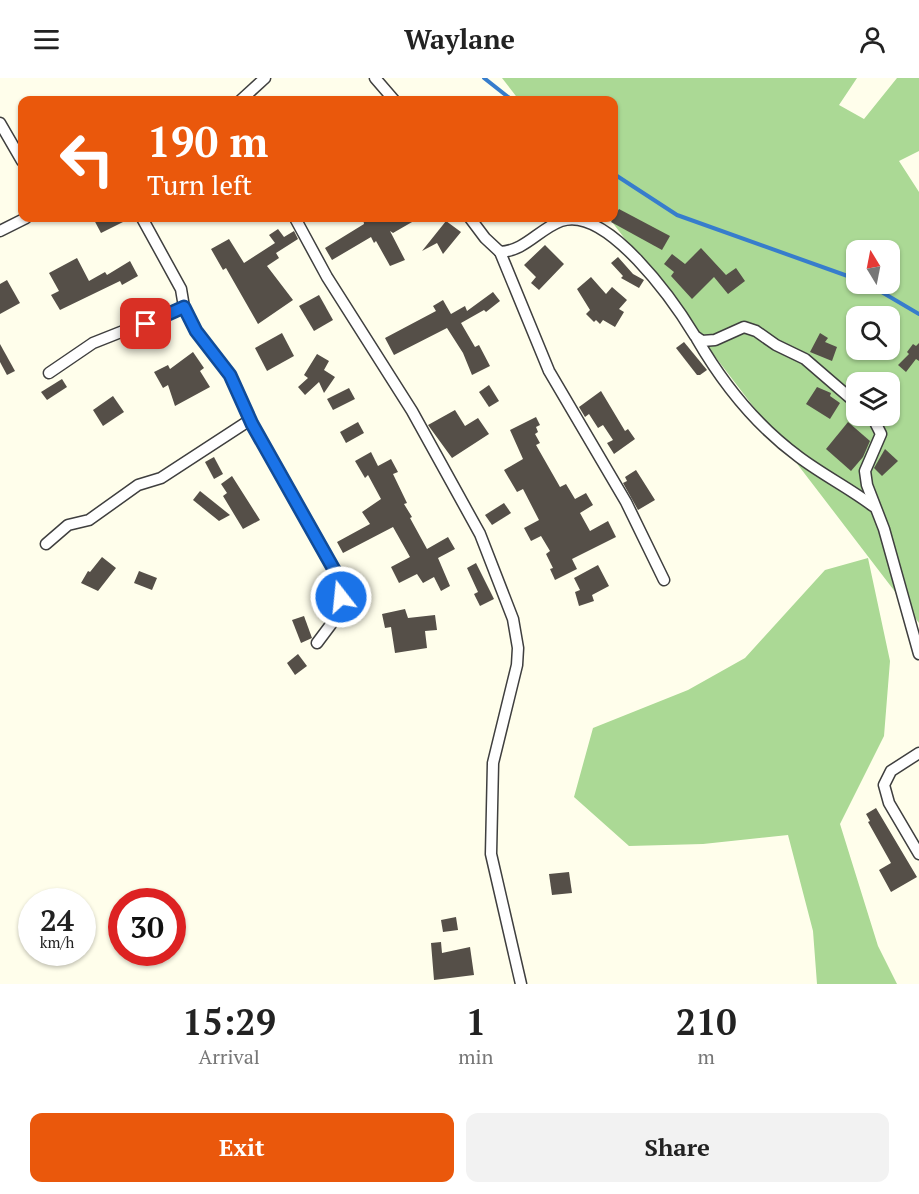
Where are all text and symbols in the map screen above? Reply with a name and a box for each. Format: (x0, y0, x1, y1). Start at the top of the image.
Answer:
text: Waylane (404, 21, 515, 57)
icon: menu (30, 23, 63, 56)
icon: person (856, 23, 889, 56)
text: 190 m (147, 113, 268, 169)
icon: left (48, 120, 126, 198)
text: Turn left (147, 167, 252, 203)
north arrow (846, 240, 900, 294)
map controls (846, 240, 900, 426)
pin (120, 298, 171, 349)
button: search (846, 306, 900, 360)
icon: arrive (129, 307, 162, 340)
button: layers (846, 372, 900, 426)
position arrow (309, 565, 373, 629)
speed limit sign: 30 (108, 888, 186, 966)
text: 24 (40, 900, 74, 940)
text: km/h (40, 932, 74, 952)
text: 15:29 (182, 998, 276, 1045)
text: 1 (466, 998, 486, 1045)
text: 210 (676, 998, 737, 1045)
text: Arrival (198, 1043, 260, 1070)
text: min (458, 1043, 493, 1070)
text: m (698, 1043, 715, 1070)
button: Exit (30, 1113, 454, 1182)
button: Share (466, 1113, 889, 1182)

